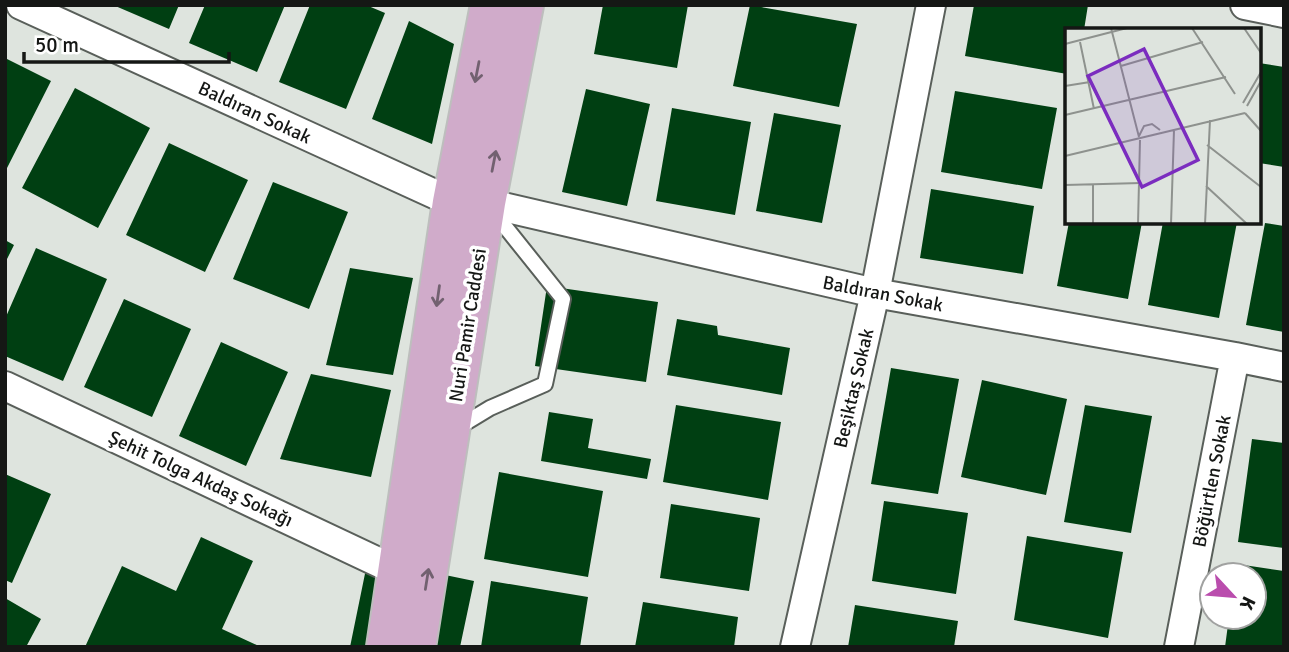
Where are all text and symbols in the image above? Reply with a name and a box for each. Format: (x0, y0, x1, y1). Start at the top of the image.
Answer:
scale bar (24, 21, 229, 65)
inset map (1065, 28, 1261, 224)
text: 50 m (35, 32, 79, 58)
one-way arrow (470, 60, 484, 83)
street label: Baldıran Sokak (194, 76, 315, 150)
one-way arrow (488, 150, 501, 173)
street label: Nuri Pamir Caddesi (444, 247, 492, 404)
street label: Baldıran Sokak (821, 271, 945, 317)
one-way arrow (431, 284, 444, 307)
street label: Beşiktaş Sokak (829, 326, 879, 450)
street label: Böğürtlen Sokak (1187, 412, 1237, 549)
street label: Şehit Tolga Akdaş Sokağı (104, 426, 297, 532)
north arrow (1198, 561, 1268, 631)
one-way arrow (421, 568, 434, 591)
text: K (1234, 592, 1261, 614)

